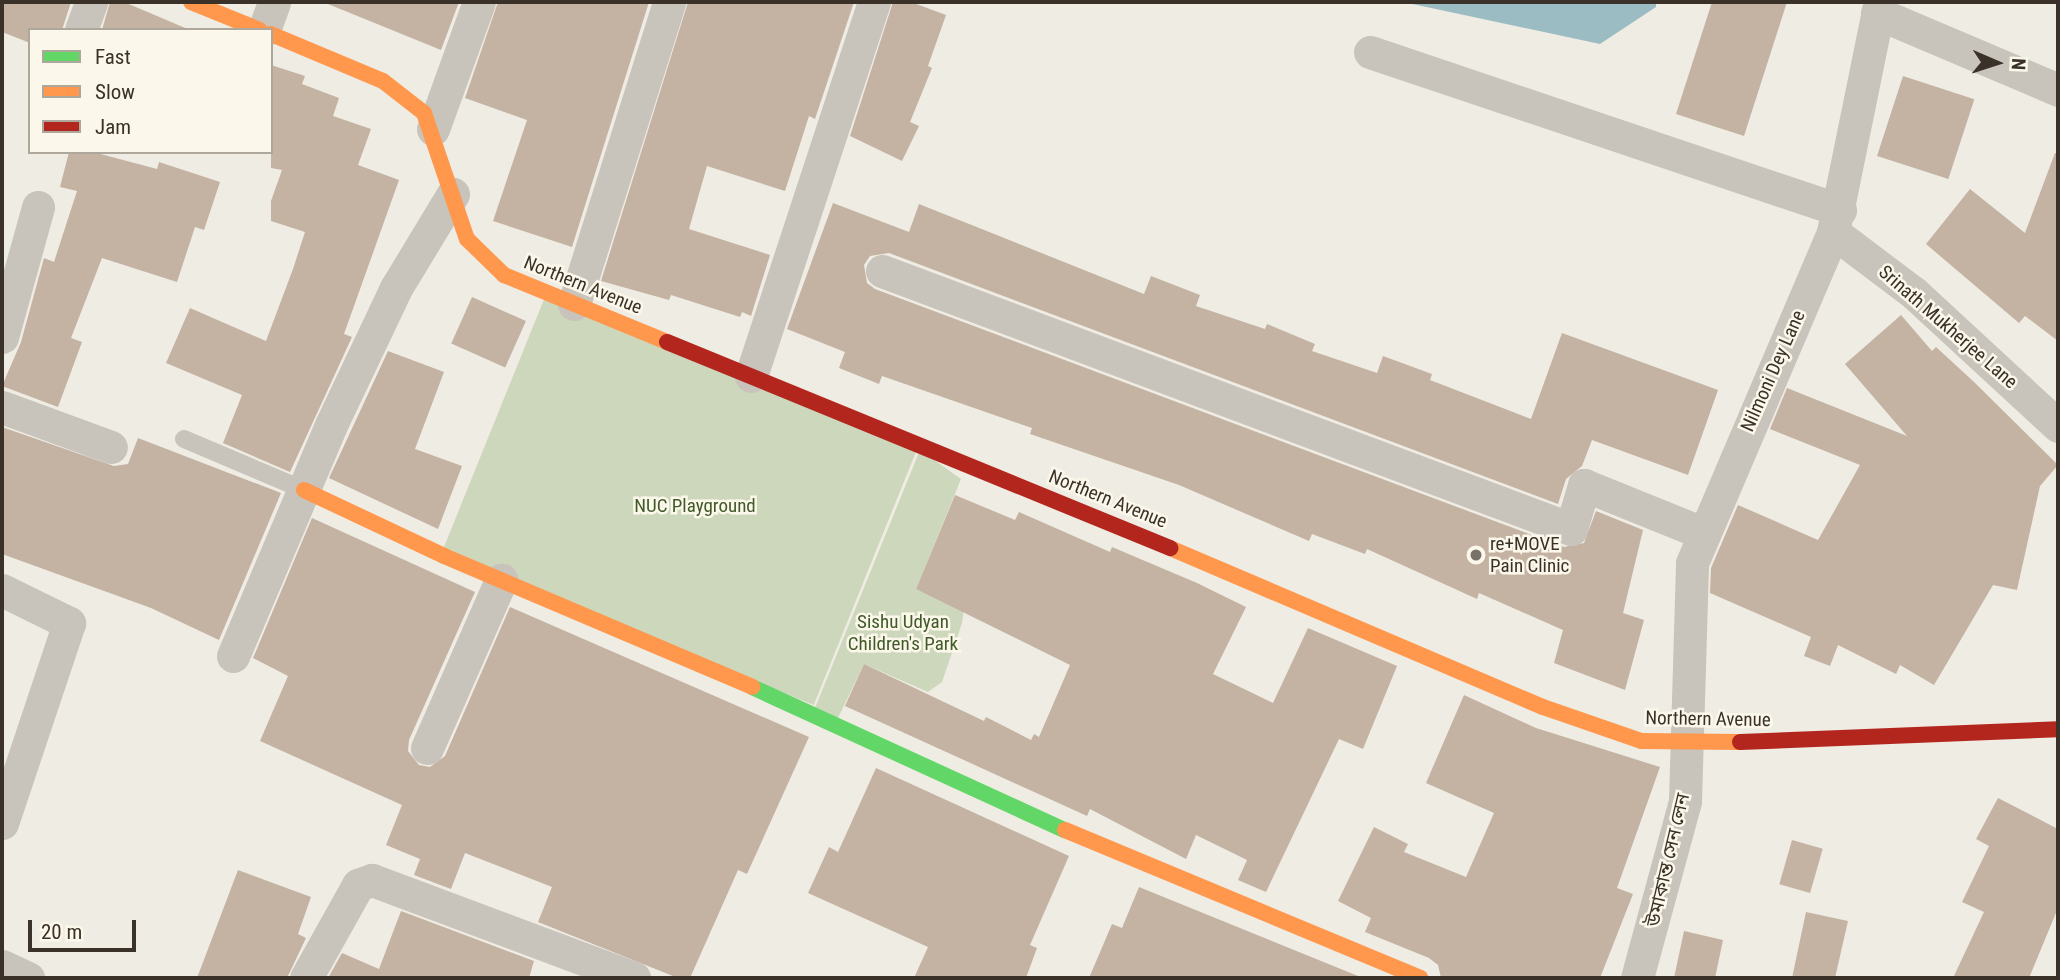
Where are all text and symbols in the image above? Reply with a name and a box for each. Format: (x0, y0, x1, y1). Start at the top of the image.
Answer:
legend (28, 28, 273, 154)
north arrow (1962, 28, 2032, 98)
text: Fast (95, 45, 131, 69)
text: N (2007, 58, 2030, 71)
text: Slow (95, 80, 135, 104)
text: Jam (95, 115, 131, 139)
street label: Northern Avenue (521, 251, 645, 319)
street label: Srinath Mukherjee Lane (1874, 261, 2022, 393)
street label: Nilmoni Dey Lane (1736, 307, 1810, 435)
street label: Northern Avenue (1046, 465, 1170, 533)
park label: NUC Playground (634, 495, 756, 517)
place label: re+MOVE Pain Clinic (1490, 533, 1569, 577)
marker: re+MOVE Pain Clinic (1468, 547, 1484, 563)
park label: Sishu Udyan Children's Park (848, 611, 958, 655)
street label: Northern Avenue (1645, 707, 1771, 731)
street label: উমাকান্ত সেন লেন (1642, 791, 1694, 929)
scale bar (32, 906, 140, 950)
text: 20 m (41, 920, 82, 944)

